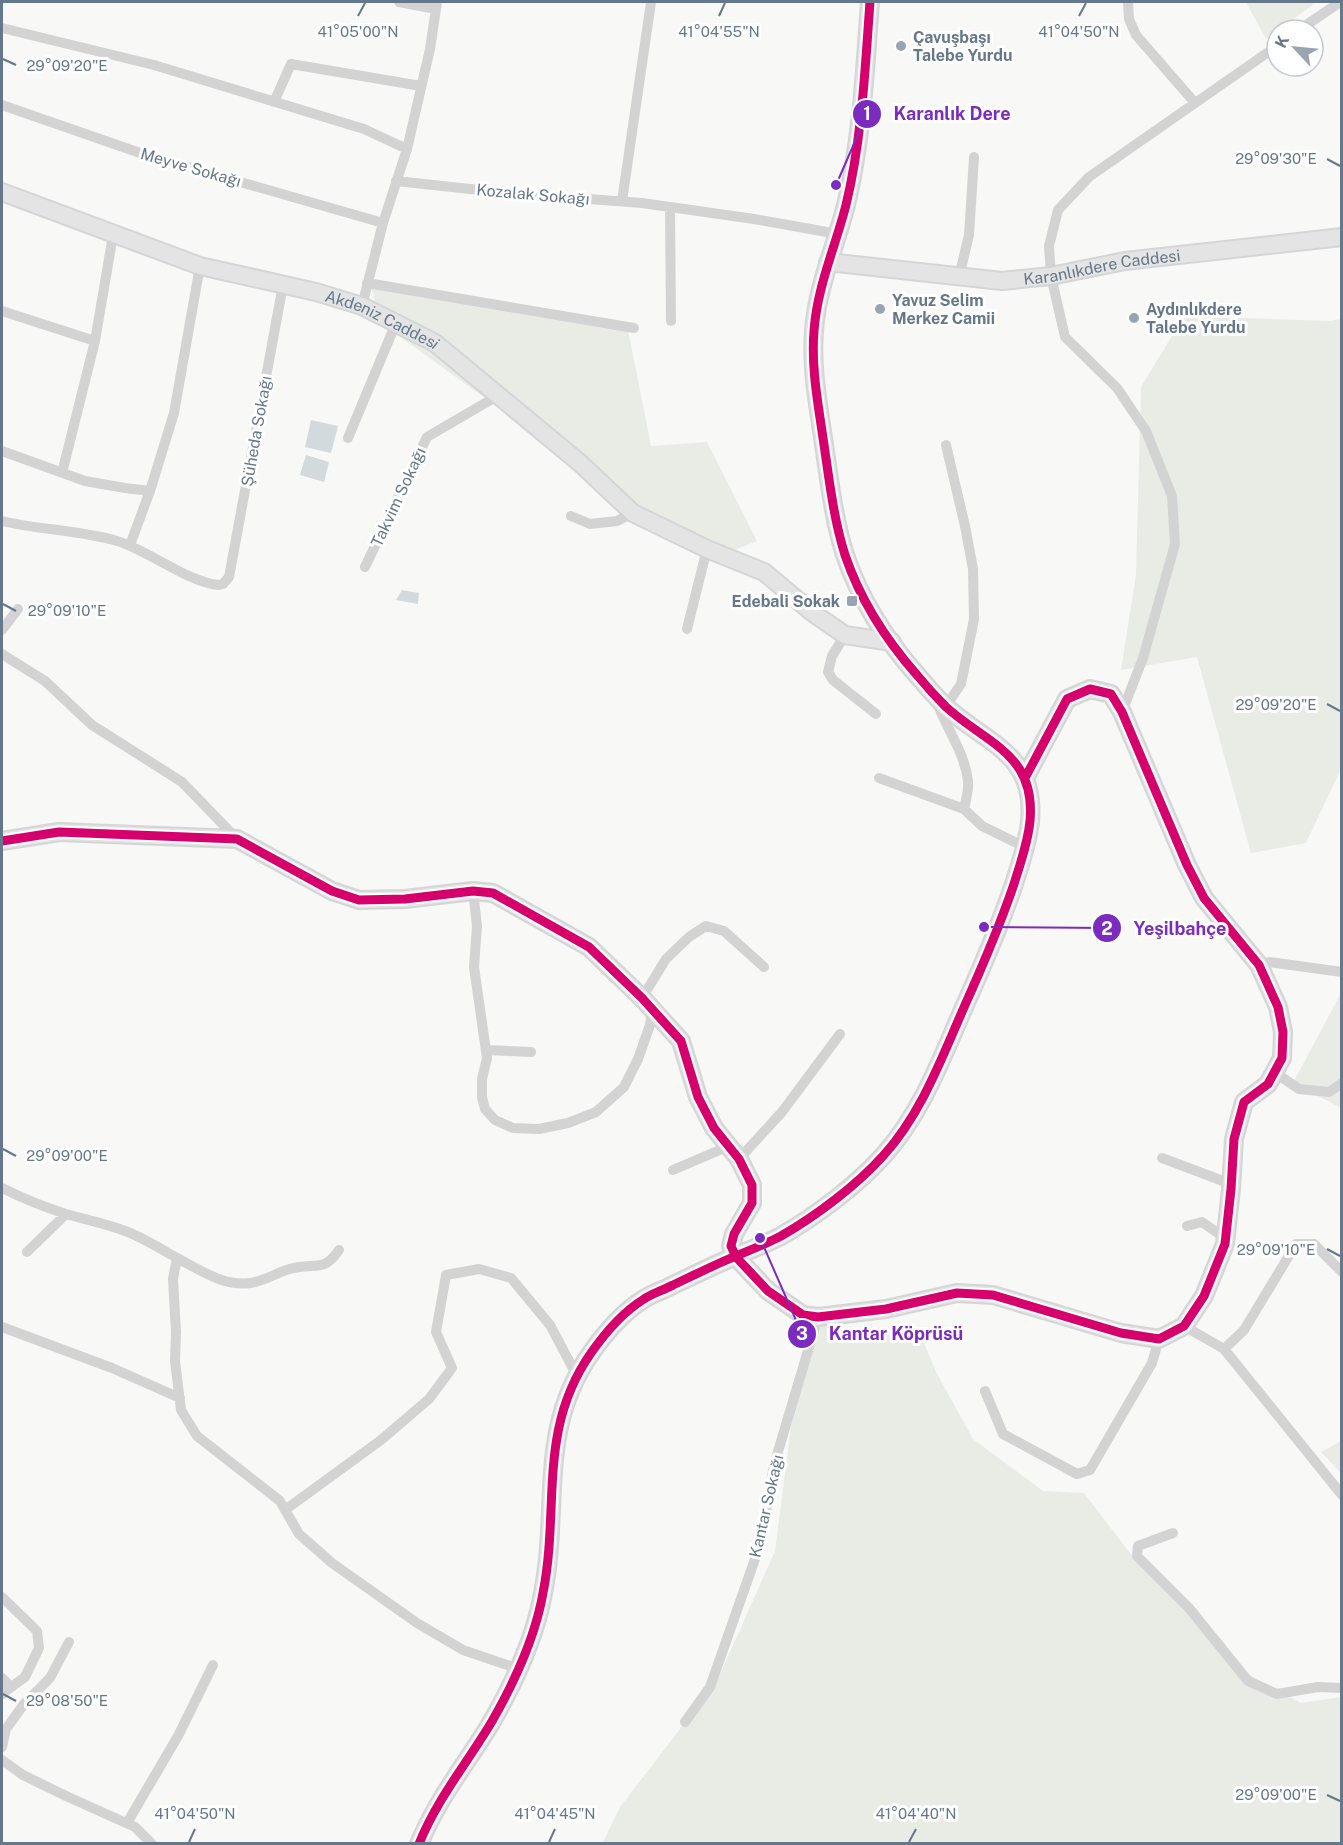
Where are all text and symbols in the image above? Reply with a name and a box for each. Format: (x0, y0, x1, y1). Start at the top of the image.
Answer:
north arrow (1265, 18, 1325, 78)
text: 41°05'00"N (318, 23, 398, 40)
text: 41°04'55"N (678, 23, 760, 40)
text: 41°04'50"N (1038, 23, 1120, 40)
place label: Çavuşbaşı Talebe Yurdu (913, 28, 1013, 65)
text: K (1271, 32, 1293, 51)
marker: Çavuşbaşı Talebe Yurdu (894, 39, 908, 53)
text: 29°09'20"E (26, 57, 108, 74)
callout: Karanlık Dere (852, 96, 1023, 132)
text: 1 (863, 103, 871, 124)
text: Karanlık Dere (893, 103, 1011, 124)
street label: Meyve Sokağı (138, 144, 243, 191)
text: 29°09'30"E (1235, 150, 1317, 167)
street label: Kozalak Sokağı (476, 180, 590, 209)
street label: Karanlıkdere Caddesi (1023, 246, 1181, 289)
street label: Akdeniz Caddesi (323, 286, 443, 353)
place label: Yavuz Selim Merkez Camii (892, 291, 995, 328)
place label: Aydınlıkdere Talebe Yurdu (1146, 300, 1246, 337)
marker: Yavuz Selim Merkez Camii (873, 302, 887, 316)
marker: Aydınlıkdere Talebe Yurdu (1127, 311, 1141, 325)
street label: Şüheda Sokağı (237, 374, 276, 488)
street label: Takvim Sokağı (367, 444, 430, 550)
place label: Edebali Sokak (732, 592, 840, 611)
marker: Edebali Sokak (845, 594, 859, 608)
text: 29°09'10"E (28, 602, 106, 619)
text: 29°09'20"E (1235, 696, 1317, 713)
callout: Yeşilbahçe (1092, 910, 1239, 946)
text: 2 (1101, 918, 1113, 939)
text: Yeşilbahçe (1134, 918, 1226, 939)
text: 29°09'00"E (26, 1147, 108, 1164)
text: 29°09'10"E (1237, 1241, 1315, 1258)
callout: Kantar Köprüsü (787, 1316, 975, 1352)
text: 3 (796, 1323, 808, 1344)
text: Kantar Köprüsü (829, 1323, 963, 1344)
street label: Kantar Sokağı (745, 1453, 788, 1559)
text: 29°08'50"E (26, 1692, 108, 1709)
text: 29°09'00"E (1235, 1786, 1317, 1803)
text: 41°04'50"N (154, 1805, 236, 1822)
text: 41°04'45"N (514, 1805, 596, 1822)
text: 41°04'40"N (875, 1805, 957, 1822)

